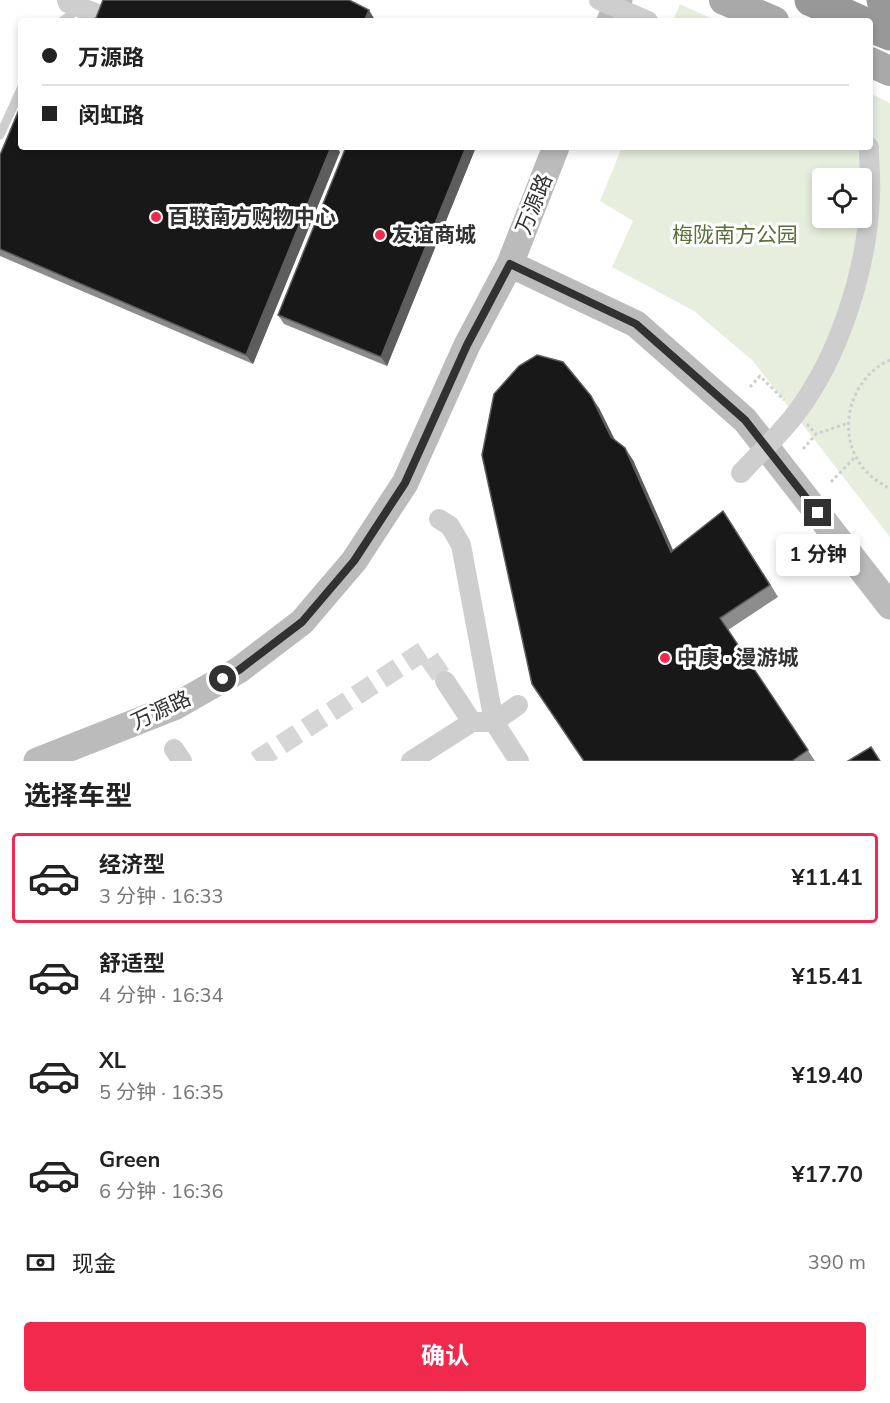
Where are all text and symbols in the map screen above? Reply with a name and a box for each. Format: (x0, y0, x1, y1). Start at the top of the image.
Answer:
text: 万源路 (78, 43, 144, 73)
text: 闵虹路 (78, 101, 144, 131)
map controls (812, 168, 872, 228)
button: locate (812, 168, 872, 228)
street label: 万源路 (509, 170, 559, 238)
place label: 百联南方购物中心 (168, 203, 336, 231)
marker: 百联南方购物中心 (149, 210, 163, 224)
place label: 友谊商城 (392, 221, 476, 249)
park label: 梅陇南方公园 (672, 221, 798, 249)
marker: 友谊商城 (373, 228, 387, 242)
route end (804, 499, 831, 526)
callout: 1 分钟 (776, 534, 860, 576)
text: 1 分钟 (789, 541, 847, 568)
place label: 中庚 · 漫游城 (677, 644, 799, 672)
marker: 中庚 · 漫游城 (658, 651, 672, 665)
route start (209, 665, 236, 692)
street label: 万源路 (127, 684, 195, 736)
text: 选择车型 (24, 778, 132, 815)
text: 经济型 (99, 850, 165, 880)
icon: car (27, 851, 81, 905)
text: ¥11.41 (792, 863, 863, 893)
text: 3 分钟 · 16:33 (99, 883, 224, 910)
text: 舒适型 (99, 949, 165, 979)
icon: car (27, 950, 81, 1004)
text: ¥15.41 (792, 962, 863, 992)
text: 4 分钟 · 16:34 (99, 982, 224, 1009)
text: XL (99, 1046, 126, 1076)
icon: car (27, 1049, 81, 1103)
text: ¥19.40 (792, 1061, 863, 1091)
text: 5 分钟 · 16:35 (99, 1079, 224, 1106)
text: Green (99, 1145, 160, 1175)
icon: car (27, 1148, 81, 1202)
text: ¥17.70 (792, 1160, 863, 1190)
text: 6 分钟 · 16:36 (99, 1178, 224, 1205)
icon: cash (24, 1246, 57, 1279)
text: 现金 (72, 1249, 116, 1279)
text: 390 m (808, 1249, 866, 1276)
button: 确认 (24, 1322, 866, 1391)

